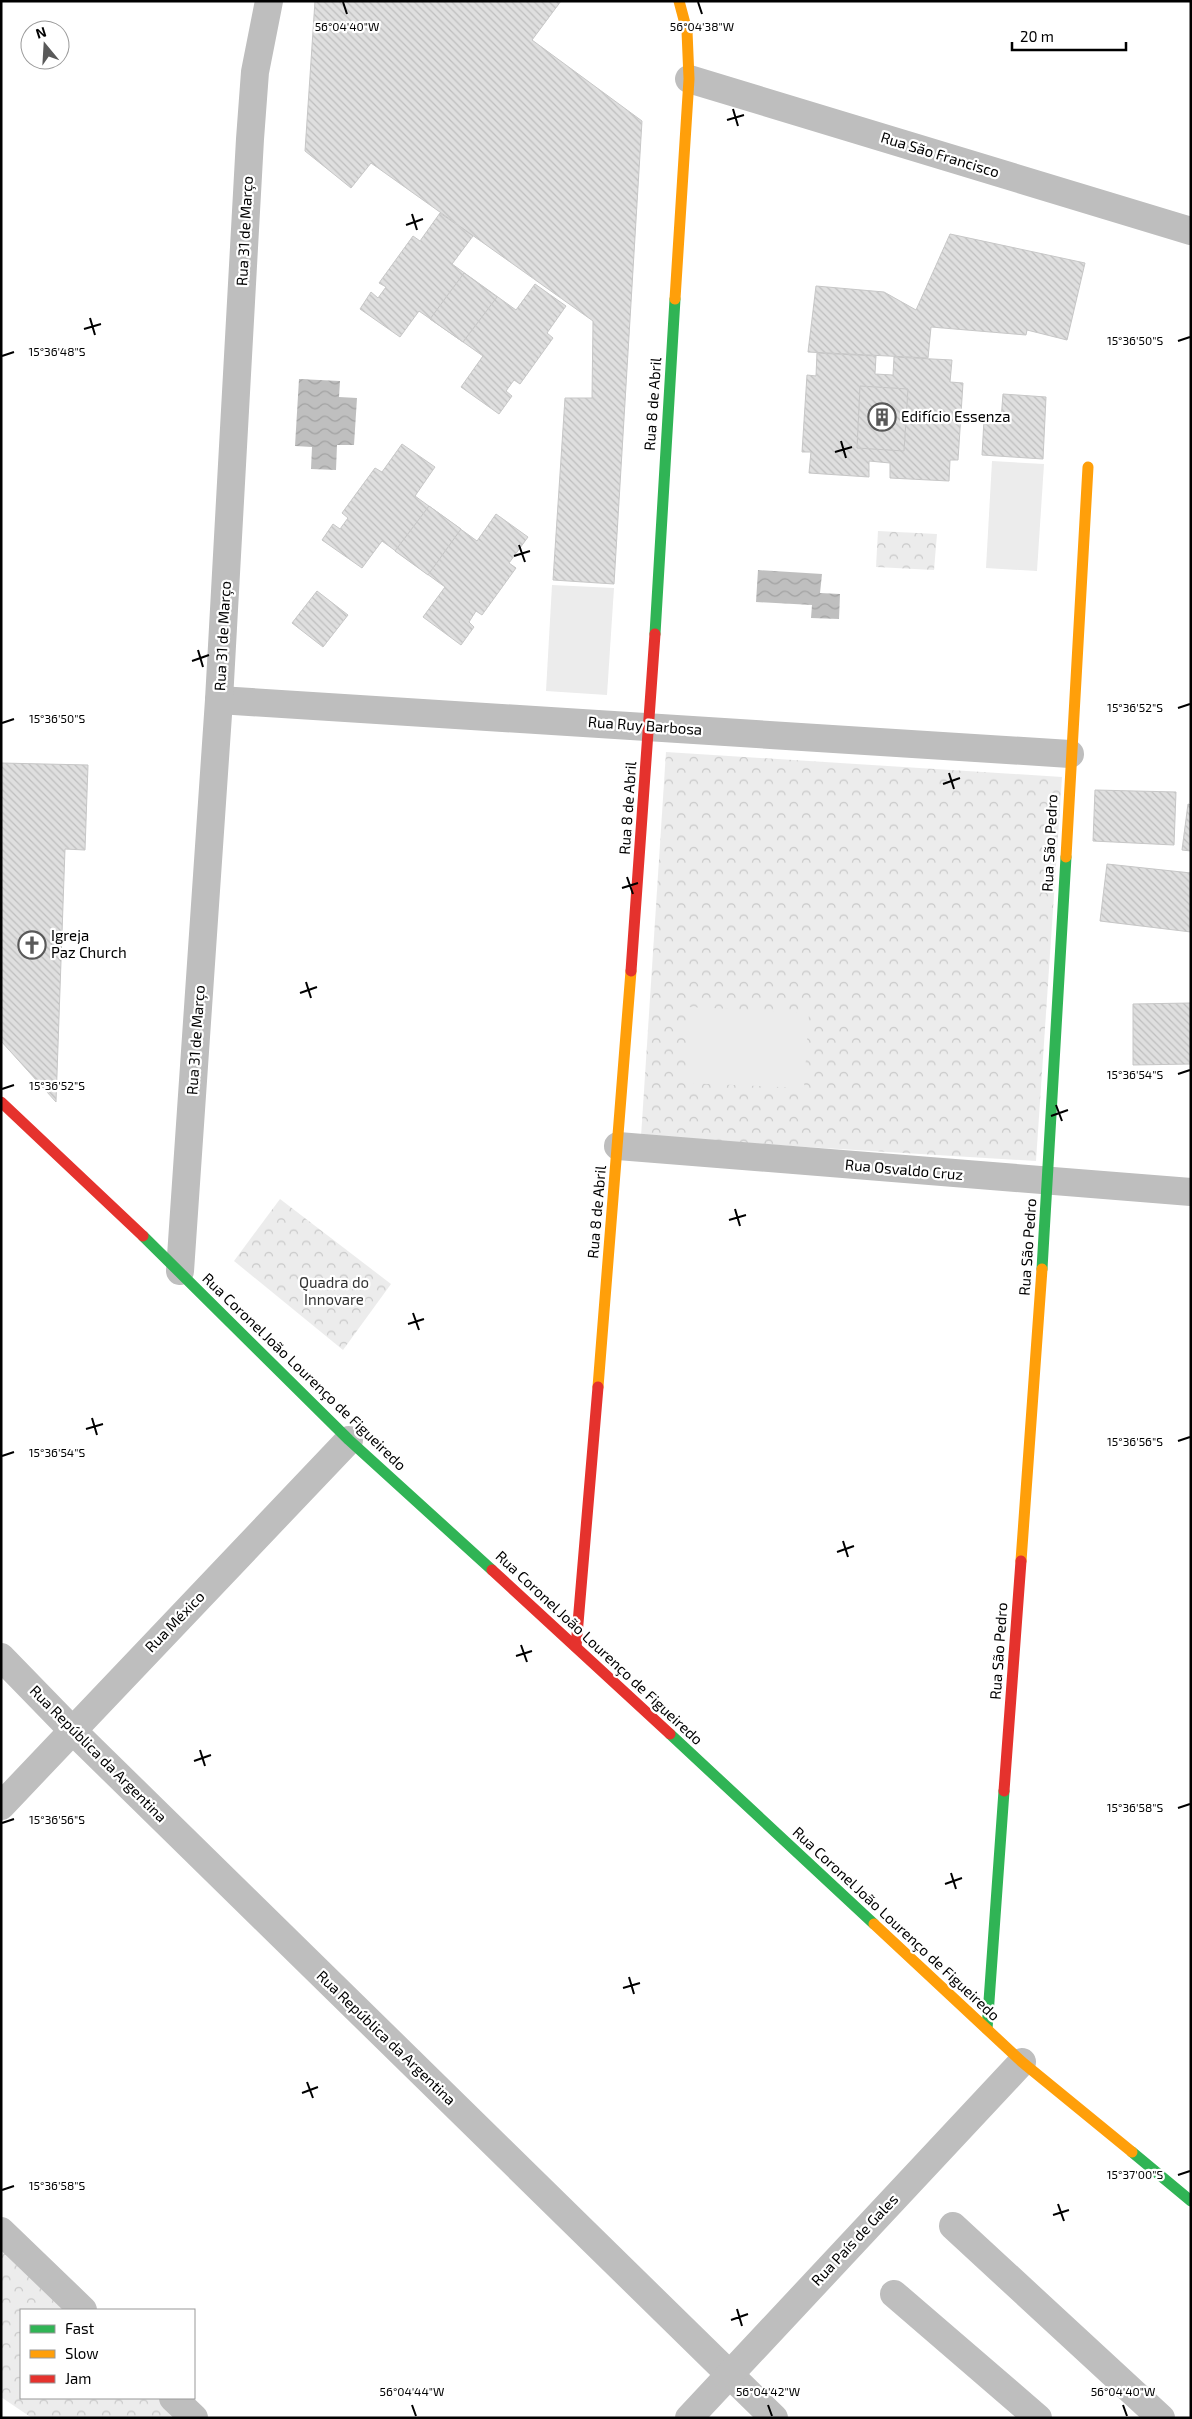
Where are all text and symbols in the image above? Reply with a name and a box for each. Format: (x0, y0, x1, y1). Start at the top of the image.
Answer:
text: 56°04'40"W (315, 19, 379, 33)
text: 56°04'38"W (670, 19, 734, 33)
north arrow (20, 20, 70, 70)
scale bar (1012, 20, 1126, 52)
text: N (33, 23, 48, 42)
text: 20 m (1020, 27, 1054, 45)
street label: Rua São Francisco (879, 127, 1002, 181)
street label: Rua 31 de Março (232, 176, 257, 286)
text: 15°36'50"S (1107, 333, 1163, 347)
text: 15°36'48"S (28, 344, 86, 358)
street label: Rua 8 de Abril (640, 356, 664, 451)
building icon: Edifício Essenza (867, 402, 897, 432)
place label: Edifício Essenza (901, 407, 1010, 425)
street label: Rua 31 de Março (210, 581, 235, 691)
text: 15°36'52"S (1107, 700, 1163, 714)
text: 15°36'50"S (29, 711, 85, 725)
street label: Rua Ruy Barbosa (587, 712, 703, 738)
street label: Rua 8 de Abril (615, 760, 639, 855)
street label: Rua São Pedro (1037, 794, 1061, 892)
place label: Igreja Paz Church (51, 926, 127, 961)
church icon: Igreja Paz Church (17, 930, 47, 960)
street label: Rua 31 de Março (182, 984, 209, 1095)
text: 15°36'54"S (1107, 1067, 1163, 1081)
text: 15°36'52"S (29, 1078, 85, 1092)
street label: Rua Osvaldo Cruz (844, 1155, 964, 1183)
street label: Rua 8 de Abril (583, 1164, 609, 1259)
street label: Rua São Pedro (1015, 1198, 1039, 1296)
street label: Rua Coronel João Lourenço de Figueiredo (198, 1269, 410, 1474)
park label: Quadra do Innovare (299, 1273, 369, 1308)
text: 15°36'56"S (1107, 1434, 1163, 1448)
text: 15°36'54"S (29, 1445, 85, 1459)
street label: Rua Coronel João Lourenço de Figueiredo (492, 1546, 707, 1749)
street label: Rua México (141, 1587, 208, 1656)
street label: Rua São Pedro (986, 1602, 1010, 1700)
street label: Rua República da Argentina (27, 1681, 171, 1825)
text: 15°36'58"S (1107, 1800, 1163, 1814)
text: 15°36'56"S (29, 1812, 85, 1826)
street label: Rua Coronel João Lourenço de Figueiredo (789, 1822, 1004, 2025)
street label: Rua República da Argentina (314, 1966, 460, 2108)
text: 15°37'00"S (1107, 2167, 1163, 2181)
text: 15°36'58"S (29, 2178, 85, 2192)
street label: Rua País de Gales (807, 2190, 901, 2289)
legend (20, 2309, 195, 2399)
text: Fast (65, 2319, 95, 2337)
text: Slow (65, 2344, 99, 2362)
text: Jam (65, 2369, 91, 2387)
text: 56°04'44"W (380, 2384, 444, 2398)
text: 56°04'42"W (736, 2384, 800, 2398)
text: 56°04'40"W (1091, 2384, 1155, 2398)

